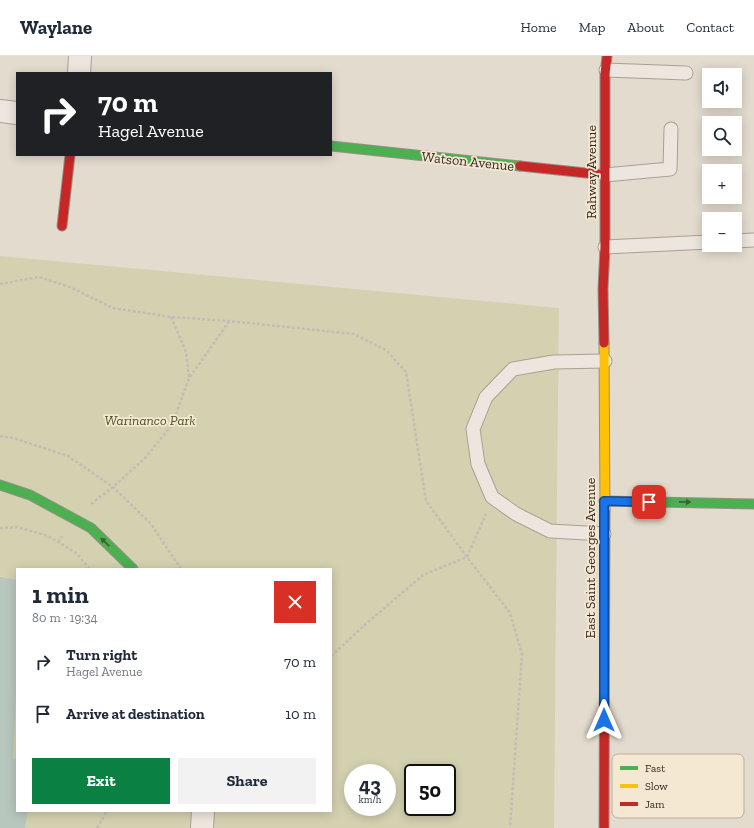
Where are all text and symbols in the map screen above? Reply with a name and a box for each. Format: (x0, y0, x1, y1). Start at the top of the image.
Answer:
text: Waylane (20, 16, 92, 39)
text: Home (521, 19, 557, 36)
text: Map (579, 19, 605, 36)
text: About (627, 19, 664, 36)
text: Contact (686, 19, 734, 36)
map controls (702, 68, 742, 252)
button: sound (702, 68, 742, 108)
text: 70 m (98, 86, 158, 119)
icon: right (32, 88, 84, 140)
button: search (702, 116, 742, 156)
text: Hagel Avenue (98, 120, 204, 142)
street label: Rahway Avenue (583, 125, 600, 219)
street label: Watson Avenue (421, 148, 515, 175)
button: + (702, 164, 742, 204)
button: − (702, 212, 742, 252)
park label: Warinanco Park (105, 412, 196, 429)
street label: East Saint Georges Avenue (582, 477, 599, 638)
pin (632, 485, 666, 519)
icon: arrive (638, 491, 660, 513)
one-way arrow (679, 499, 692, 505)
one-way arrow (100, 537, 110, 546)
text: 1 min (32, 580, 89, 609)
button: close (274, 581, 316, 623)
text: 80 m · 19:34 (32, 610, 98, 625)
text: Turn right (66, 646, 137, 664)
icon: right (32, 651, 54, 673)
text: 70 m (284, 653, 316, 671)
text: Hagel Avenue (66, 664, 142, 679)
position arrow (583, 699, 625, 741)
icon: arrive (32, 703, 54, 725)
text: Arrive at destination (66, 705, 205, 723)
text: 10 m (285, 705, 316, 723)
legend (612, 754, 744, 818)
button: Exit (32, 758, 170, 804)
button: Share (178, 758, 316, 804)
text: Fast (645, 762, 666, 775)
speed limit sign: 50 (404, 764, 456, 816)
text: 43 (359, 773, 381, 797)
text: Slow (645, 780, 668, 793)
text: km/h (359, 794, 381, 806)
text: Jam (645, 798, 665, 811)

